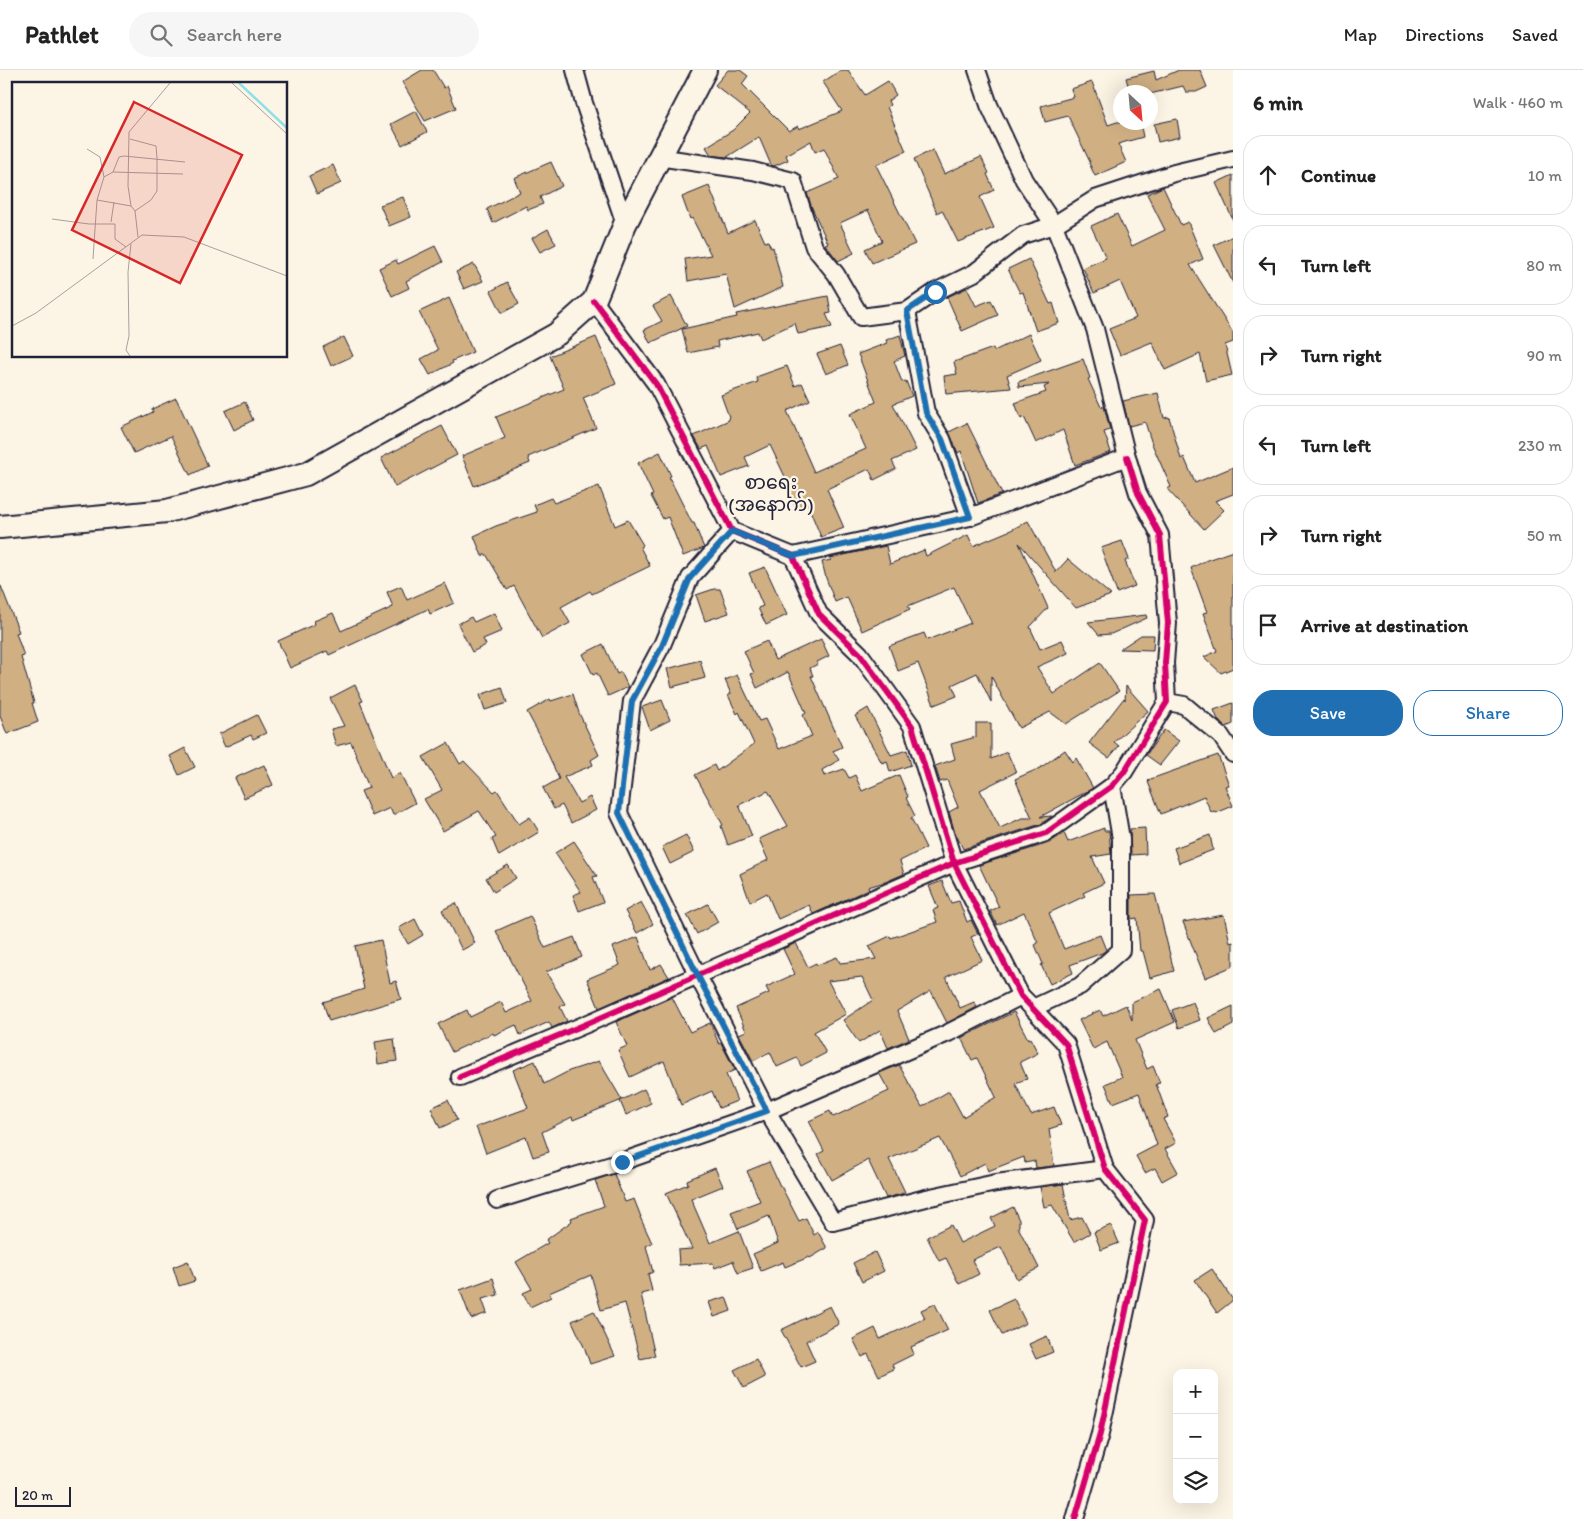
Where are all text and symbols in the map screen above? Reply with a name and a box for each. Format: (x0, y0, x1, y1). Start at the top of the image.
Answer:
search box (129, 12, 479, 57)
text: Pathlet (25, 20, 99, 49)
icon: search (147, 21, 175, 49)
text: Search here (187, 23, 282, 46)
text: Map (1344, 24, 1377, 46)
text: Directions (1405, 24, 1484, 46)
text: Saved (1512, 24, 1558, 46)
inset map (12, 82, 288, 358)
north arrow (1113, 85, 1158, 130)
text: 6 min (1253, 90, 1303, 115)
text: Walk · 460 m (1473, 93, 1563, 112)
icon: ahead (1254, 161, 1282, 189)
text: Continue (1301, 164, 1376, 187)
text: 10 m (1528, 166, 1562, 185)
icon: left (1254, 251, 1282, 279)
text: Turn left (1301, 254, 1371, 277)
text: 80 m (1526, 256, 1562, 275)
route start (924, 281, 947, 304)
icon: right (1254, 341, 1282, 369)
text: Turn right (1301, 344, 1382, 367)
text: 90 m (1527, 346, 1562, 365)
icon: left (1254, 431, 1282, 459)
text: Turn left (1301, 434, 1371, 457)
text: 230 m (1518, 436, 1562, 455)
district label: စာရေး (အနောက်) (728, 471, 814, 520)
icon: right (1254, 521, 1282, 549)
text: Turn right (1301, 524, 1382, 547)
text: 50 m (1527, 526, 1562, 545)
icon: arrive (1254, 611, 1282, 639)
text: Arrive at destination (1301, 614, 1468, 637)
button: Save (1253, 690, 1403, 736)
button: Share (1413, 690, 1563, 736)
route end (611, 1151, 634, 1174)
map controls (1173, 1369, 1218, 1504)
button: + (1173, 1369, 1218, 1414)
button: − (1173, 1414, 1218, 1459)
button: layers (1173, 1459, 1218, 1504)
scale bar (15, 1484, 71, 1507)
text: 20 m (22, 1487, 53, 1504)

